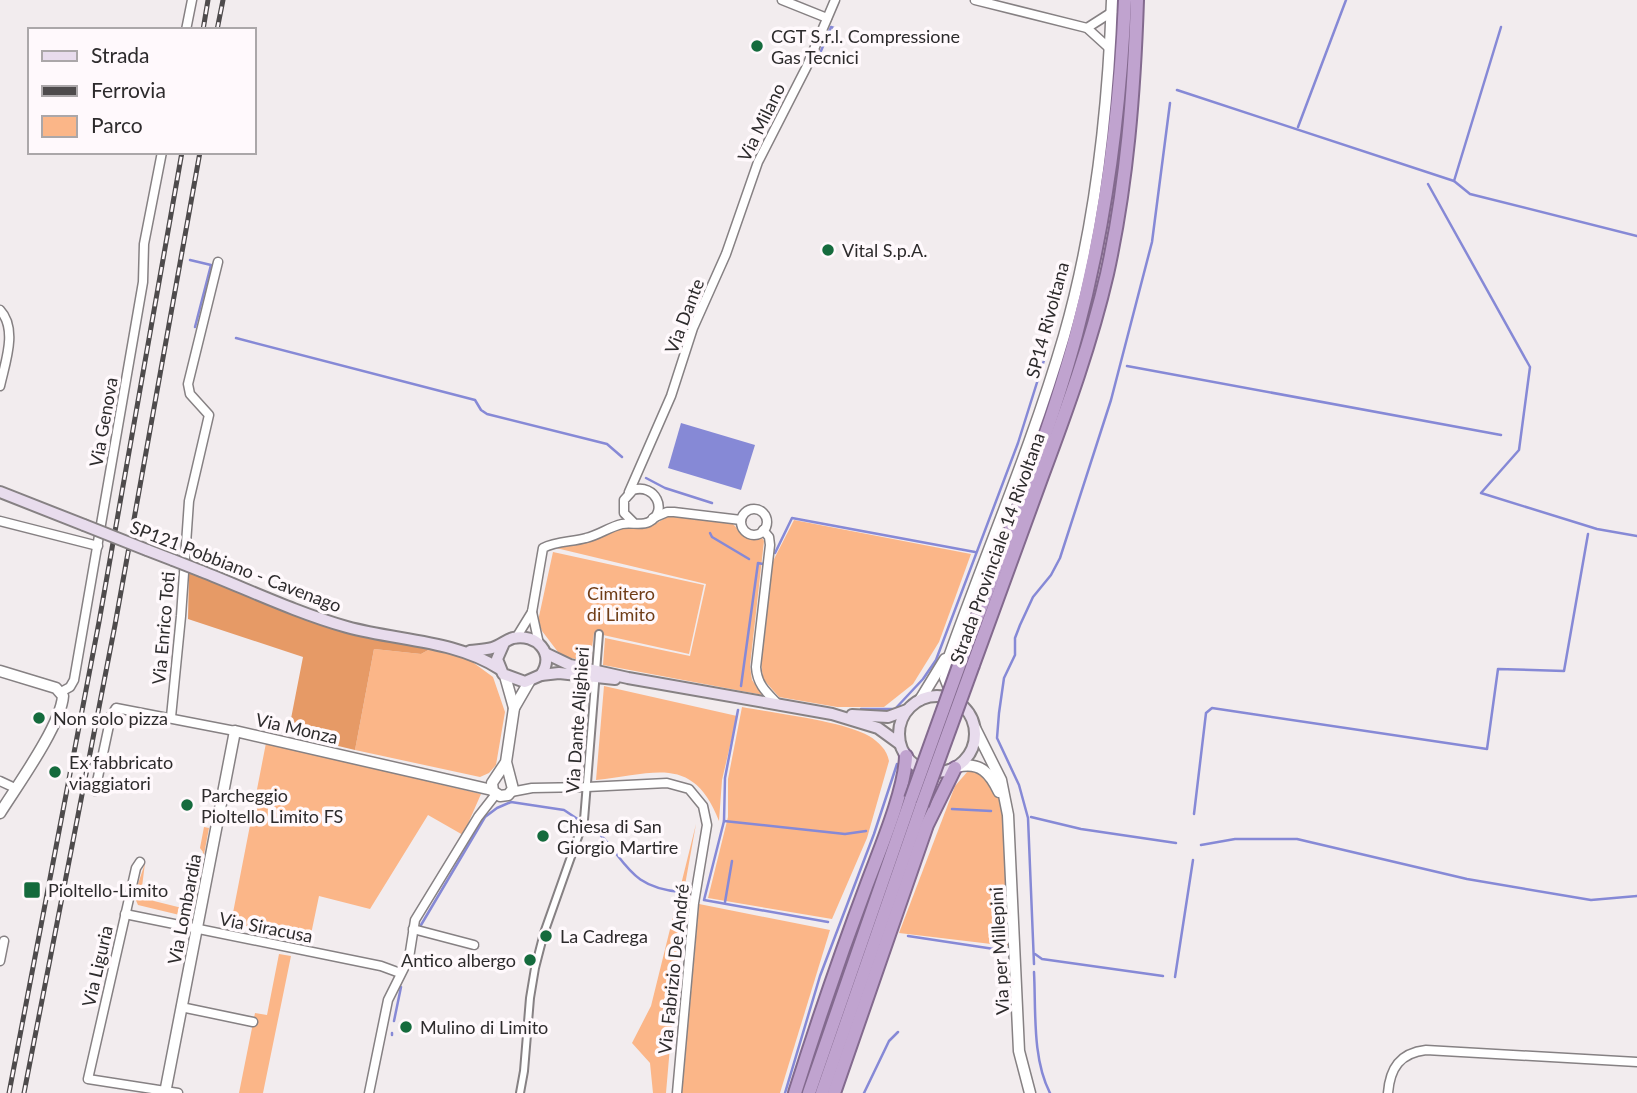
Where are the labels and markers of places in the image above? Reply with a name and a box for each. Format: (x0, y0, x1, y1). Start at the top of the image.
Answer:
place label: CGT S.r.l. Compressione Gas Tecnici (771, 25, 960, 68)
marker: CGT S.r.l. Compressione Gas Tecnici (749, 38, 765, 54)
place label: Vital S.p.A. (842, 239, 928, 261)
marker: Vital S.p.A. (820, 242, 836, 258)
place label: Non solo pizza (53, 707, 168, 729)
marker: Non solo pizza (31, 710, 47, 726)
place label: Ex fabbricato viaggiatori (69, 751, 173, 794)
marker: Ex fabbricato viaggiatori (47, 764, 63, 780)
place label: Parcheggio Pioltello Limito FS (201, 784, 343, 827)
marker: Parcheggio Pioltello Limito FS (179, 797, 195, 813)
place label: Chiesa di San Giorgio Martire (557, 815, 678, 858)
marker: Chiesa di San Giorgio Martire (535, 828, 551, 844)
place label: Pioltello-Limito (48, 879, 168, 901)
marker: Pioltello-Limito (22, 880, 42, 900)
place label: La Cadrega (560, 925, 648, 947)
marker: La Cadrega (538, 928, 554, 944)
place label: Antico albergo (401, 949, 516, 971)
marker: Antico albergo (522, 952, 538, 968)
place label: Mulino di Limito (420, 1016, 548, 1038)
marker: Mulino di Limito (398, 1019, 414, 1035)

